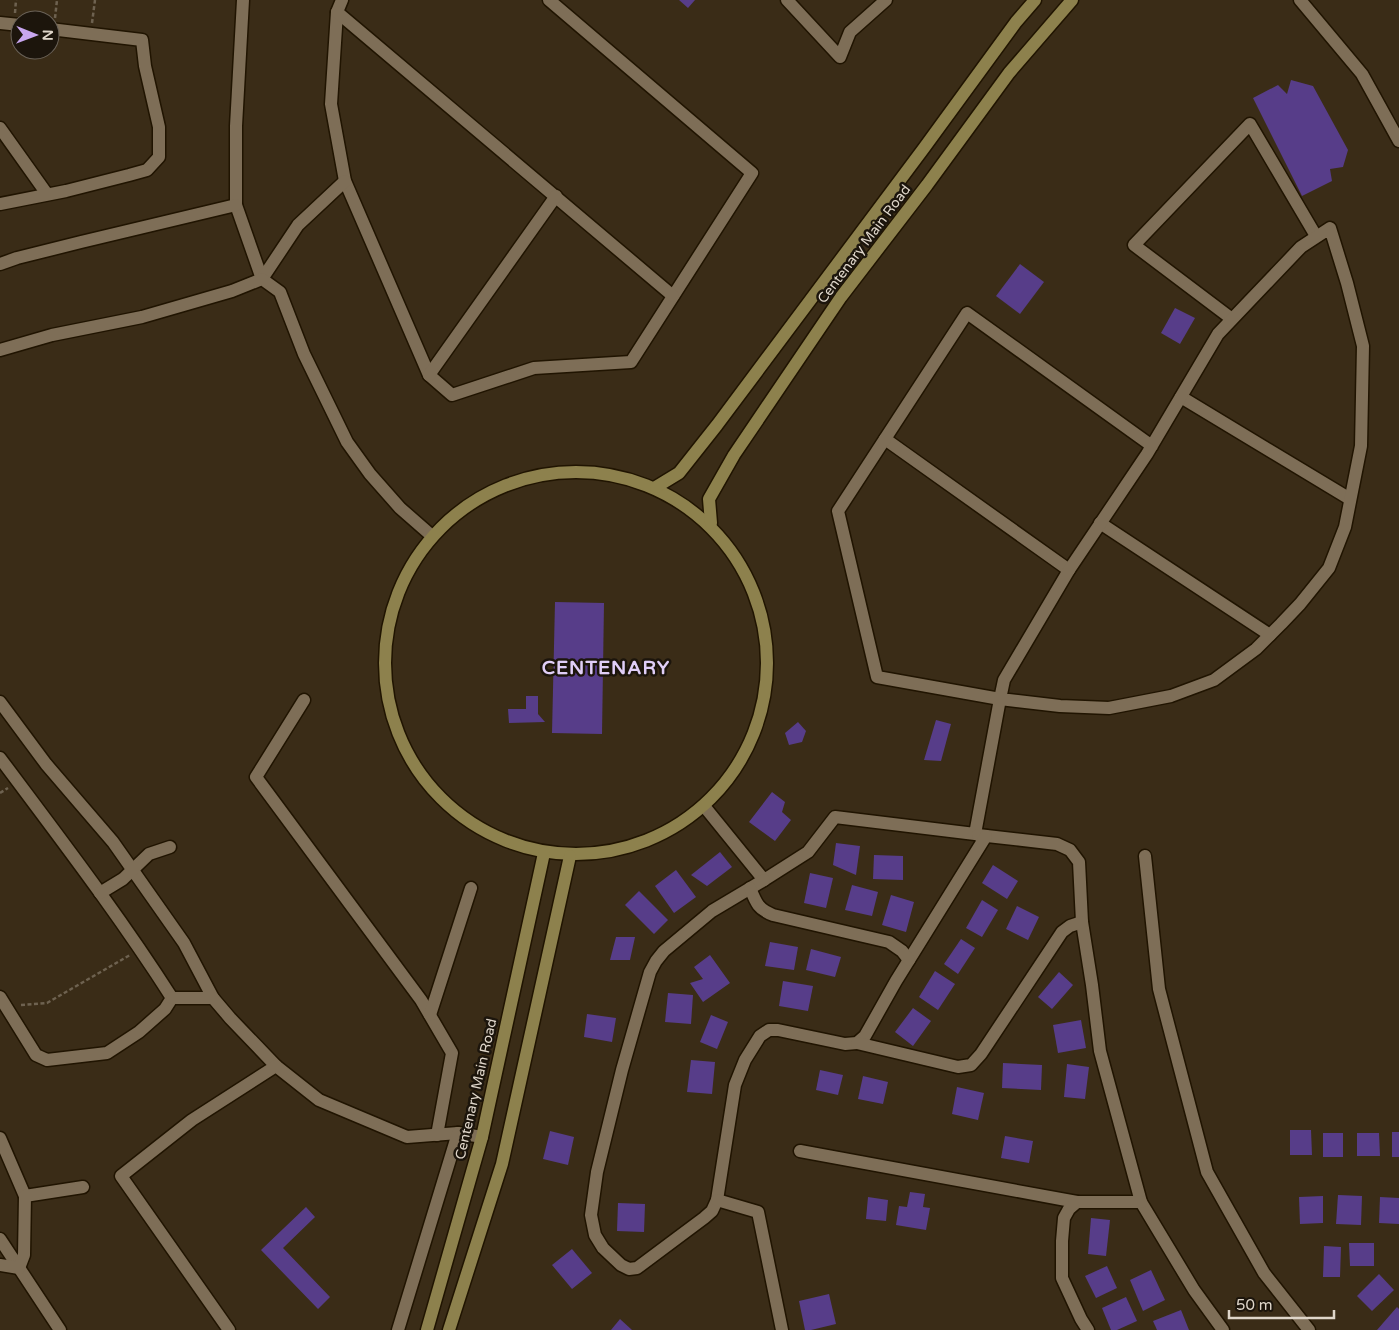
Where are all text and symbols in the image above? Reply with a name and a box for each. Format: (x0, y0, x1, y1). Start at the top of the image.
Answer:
north arrow (10, 10, 60, 60)
text: N (39, 29, 56, 41)
street label: Centenary Main Road (814, 181, 914, 307)
district label: CENTENARY (542, 657, 670, 679)
street label: Centenary Main Road (452, 1017, 500, 1161)
scale bar (1229, 1288, 1334, 1320)
text: 50 m (1236, 1296, 1273, 1314)

